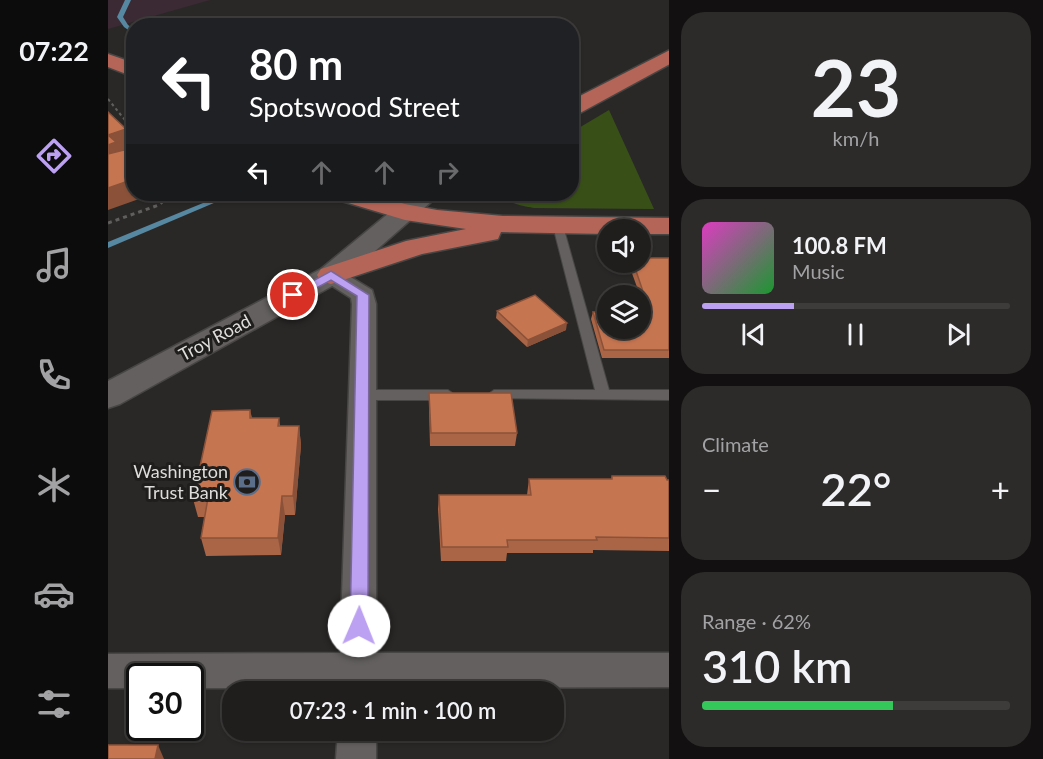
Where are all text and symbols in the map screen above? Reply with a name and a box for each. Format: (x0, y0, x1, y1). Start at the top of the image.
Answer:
text: 07:22 (19, 34, 89, 67)
text: 80 m (249, 39, 343, 89)
text: 23 (811, 40, 901, 134)
icon: left (150, 42, 228, 120)
text: Spotswood Street (249, 90, 460, 123)
text: km/h (833, 126, 879, 150)
icon: directions (33, 135, 75, 177)
icon: left (242, 156, 275, 189)
icon: ahead (305, 156, 338, 189)
icon: ahead (368, 156, 401, 189)
icon: right (431, 156, 464, 189)
map controls (597, 219, 651, 339)
button: sound (597, 219, 651, 273)
text: 100.8 FM (792, 232, 887, 259)
icon: music (33, 244, 75, 286)
text: Music (792, 259, 845, 283)
pin (267, 269, 318, 320)
icon: arrive (276, 278, 309, 311)
button: layers (597, 285, 651, 339)
street label: Troy Road (175, 309, 254, 365)
icon: previous (737, 318, 770, 351)
icon: pause (839, 318, 872, 351)
icon: next (942, 318, 975, 351)
icon: phone (33, 354, 75, 396)
text: Climate (702, 432, 769, 456)
place label: Washington Trust Bank (133, 460, 229, 503)
text: 22° (821, 462, 891, 516)
icon: climate (33, 464, 75, 506)
bank icon: Washington Trust Bank (232, 467, 262, 497)
text: − (702, 469, 721, 509)
text: + (991, 469, 1010, 509)
icon: car (33, 573, 75, 615)
position arrow (327, 594, 391, 658)
text: Range · 62% (702, 609, 811, 633)
text: 310 km (702, 639, 852, 693)
speed limit sign: 30 (126, 663, 204, 741)
icon: filters (33, 683, 75, 725)
text: 07:23 · 1 min · 100 m (290, 697, 496, 724)

